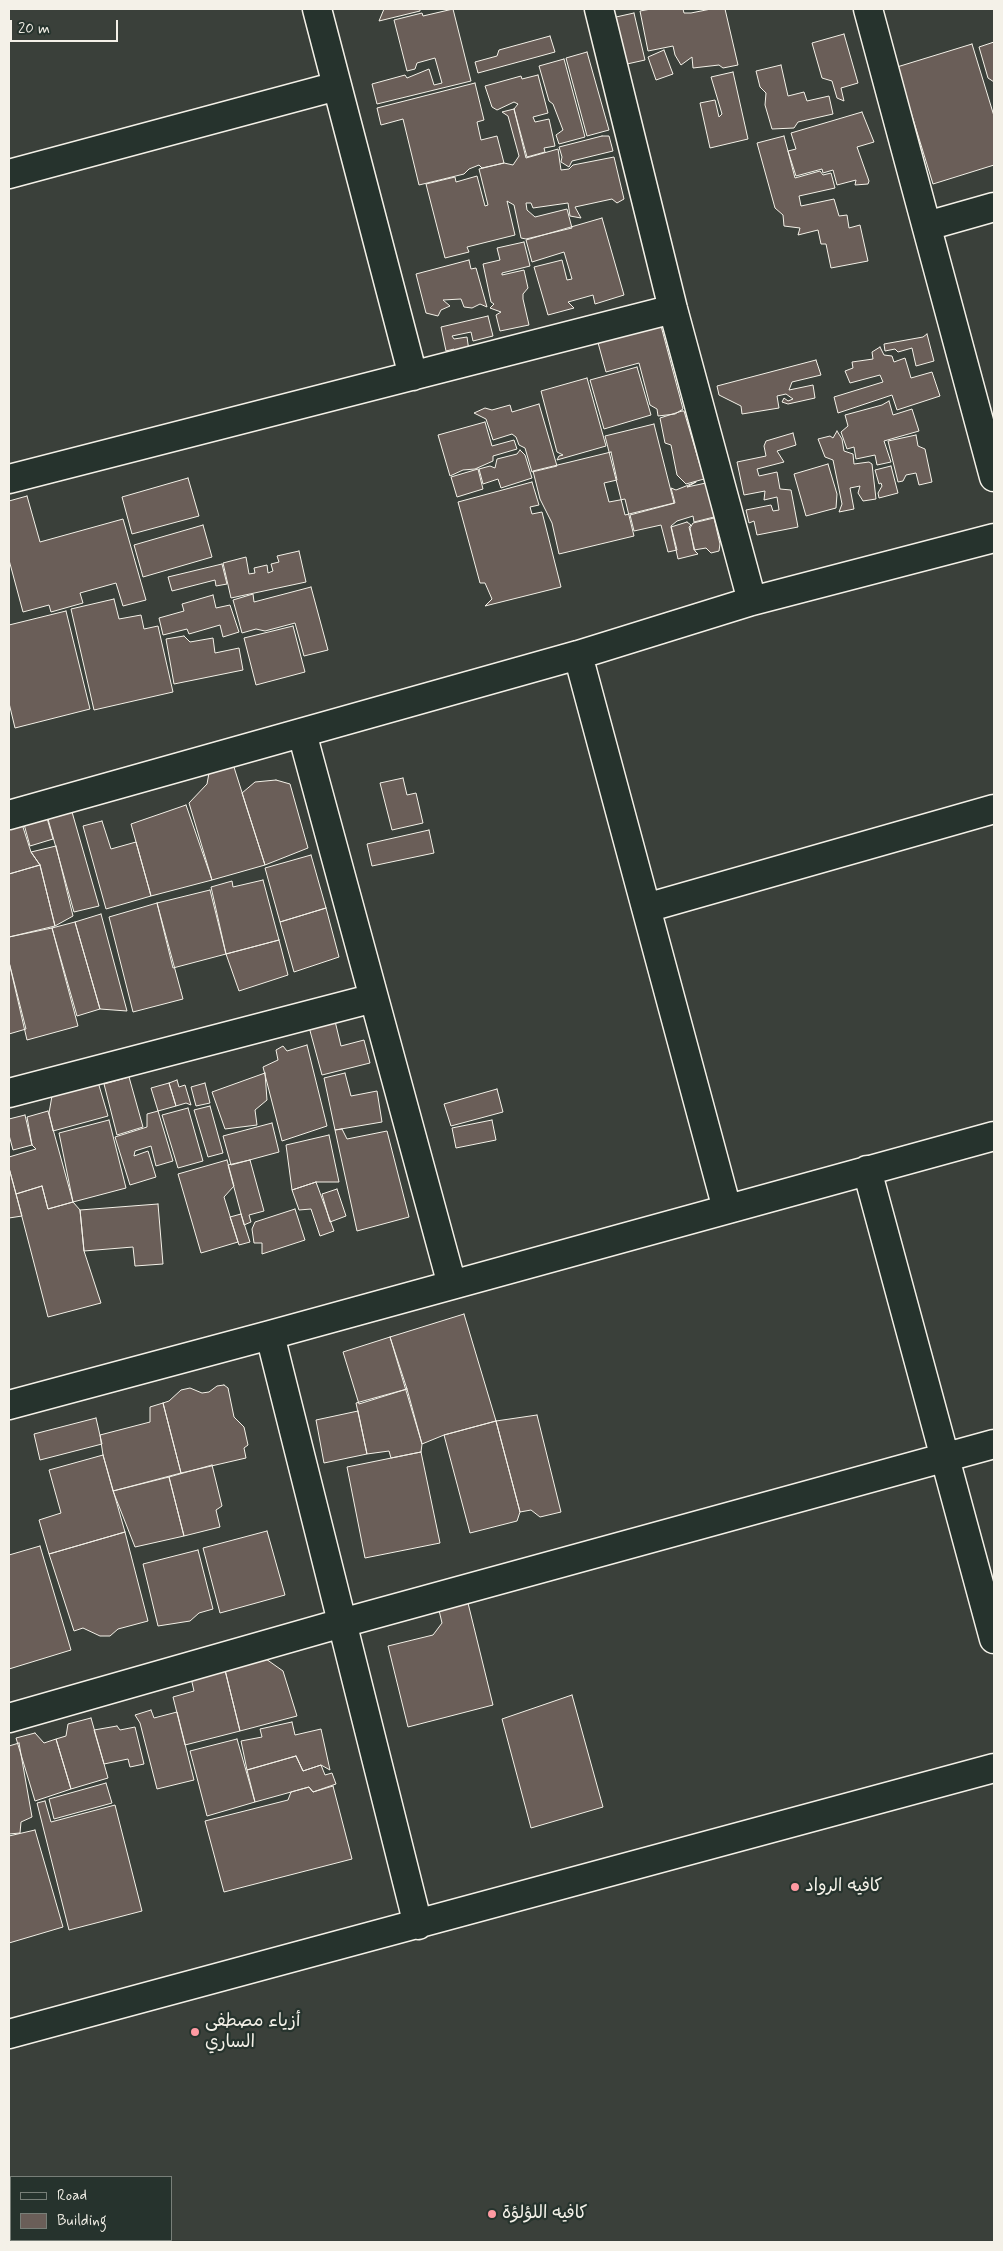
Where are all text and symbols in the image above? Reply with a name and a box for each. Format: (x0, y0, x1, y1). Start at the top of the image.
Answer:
scale bar (12, 10, 120, 42)
text: 20 m (18, 19, 50, 39)
place label: كافيه الرواد (805, 1876, 882, 1898)
marker: كافيه الرواد (789, 1881, 801, 1893)
place label: أزياء مصطفى الساري (205, 2011, 300, 2054)
marker: أزياء مصطفى الساري (189, 2026, 201, 2038)
legend (10, 2176, 172, 2241)
text: Road (57, 2186, 87, 2206)
place label: كافيه اللؤلؤة (502, 2203, 587, 2225)
marker: كافيه اللؤلؤة (486, 2208, 498, 2220)
text: Building (57, 2211, 107, 2231)

